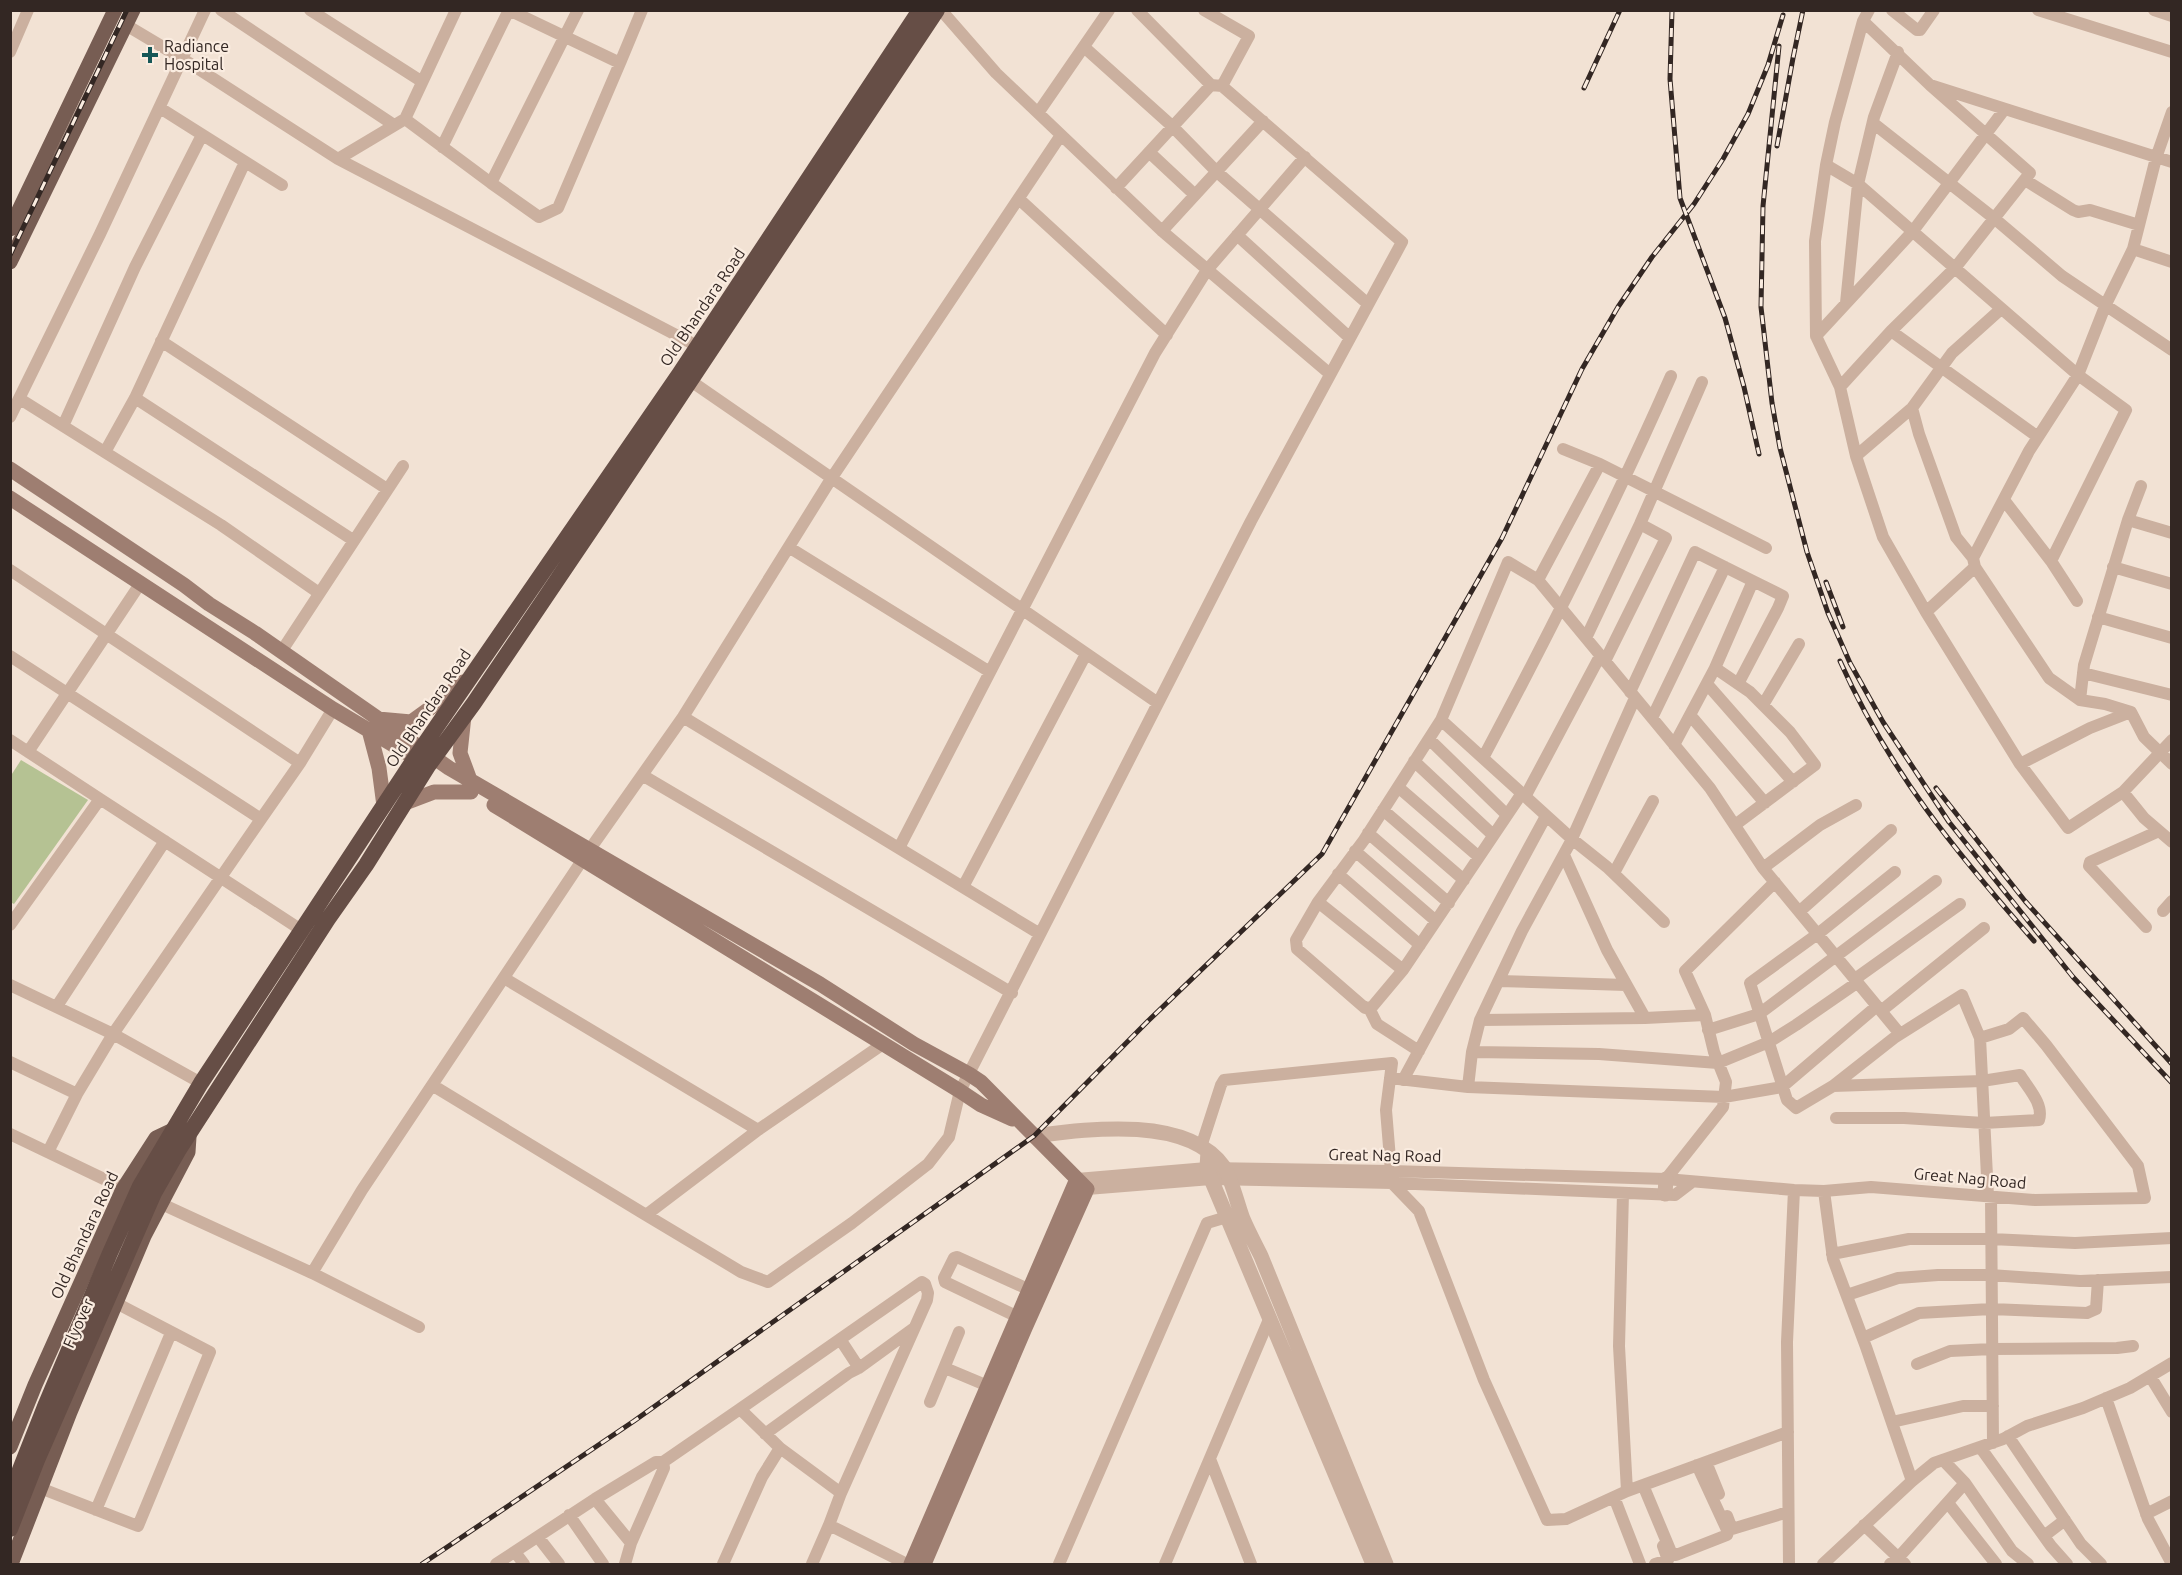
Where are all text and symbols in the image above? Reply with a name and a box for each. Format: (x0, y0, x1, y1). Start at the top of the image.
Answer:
place label: Radiance Hospital (164, 37, 229, 73)
marker: Radiance Hospital (141, 46, 159, 64)
street label: Old Bhandara Road (656, 244, 748, 370)
street label: Old Bhandara Road (382, 645, 474, 771)
street label: Great Nag Road (1328, 1145, 1442, 1165)
street label: Great Nag Road (1913, 1164, 2027, 1192)
street label: Old Bhandara Road (47, 1168, 121, 1302)
street label: Flyover (59, 1295, 97, 1351)

